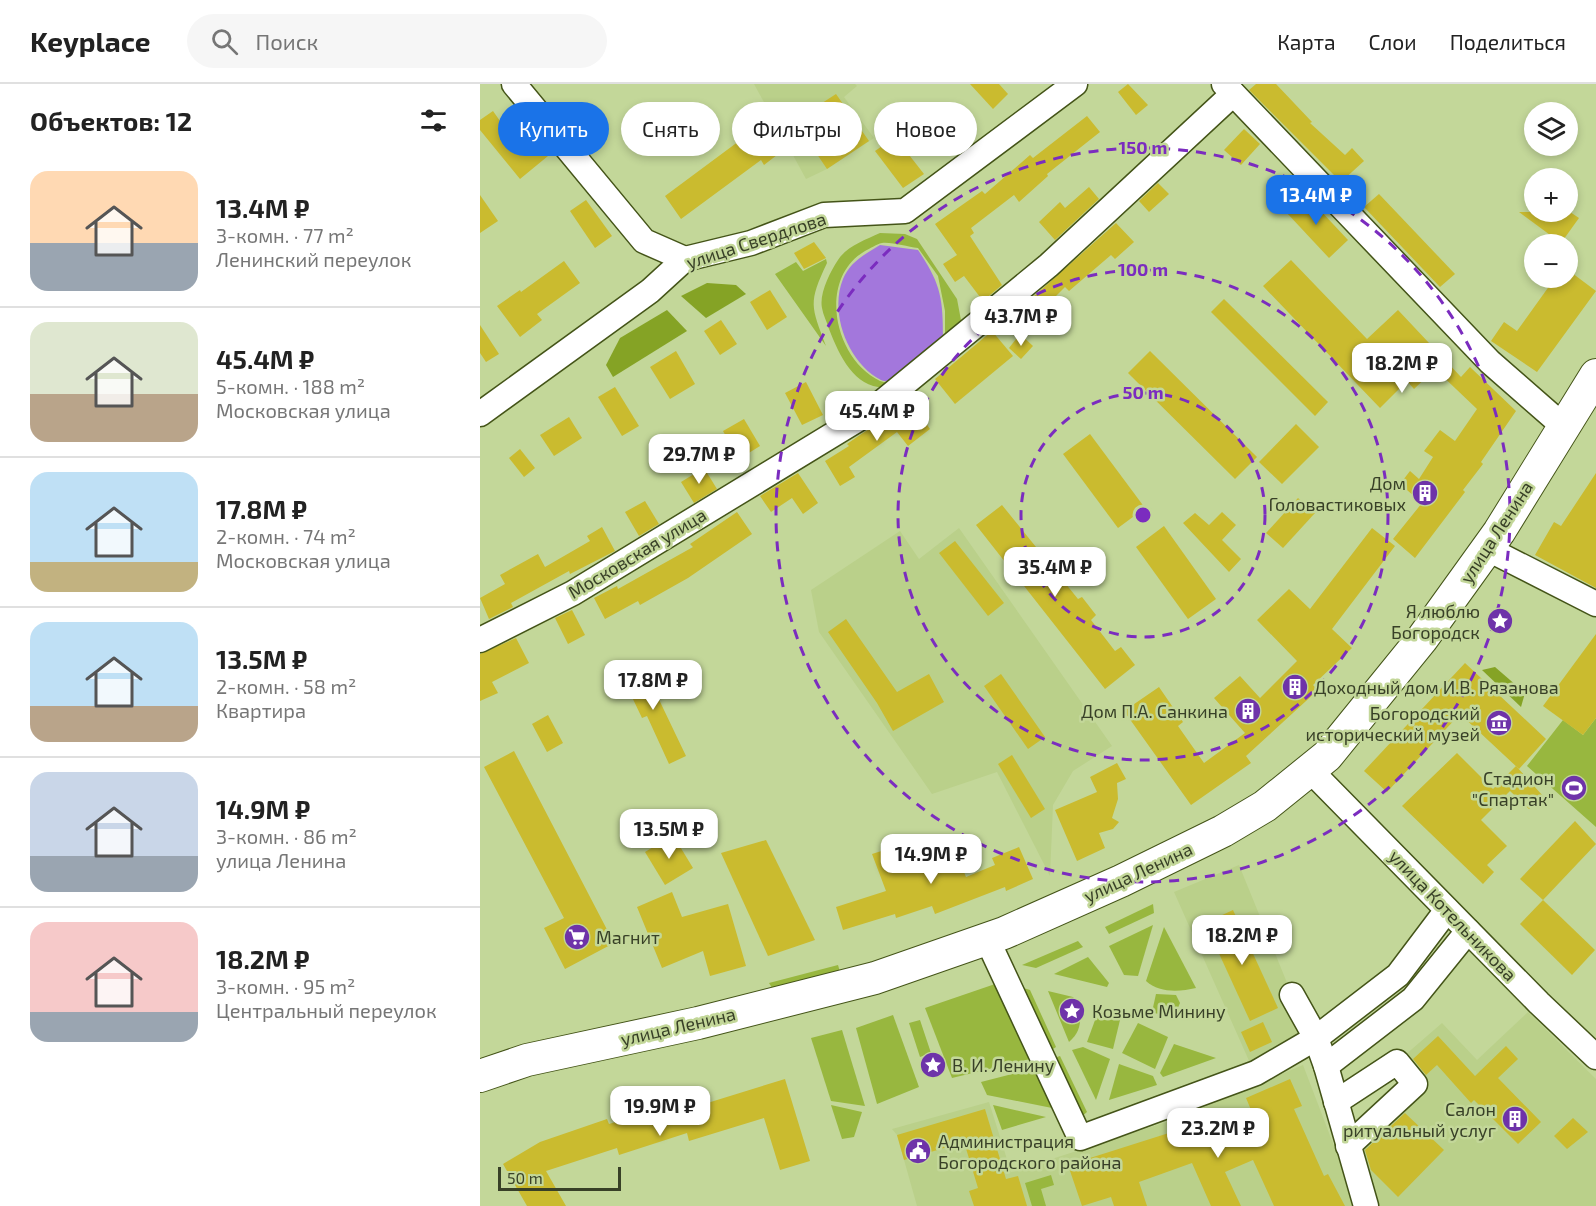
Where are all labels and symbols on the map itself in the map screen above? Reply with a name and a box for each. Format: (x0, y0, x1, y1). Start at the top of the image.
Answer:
text: 150 m (1119, 136, 1167, 158)
pin: 13.4M ₽ (1261, 175, 1371, 226)
street label: улица Свердлова (683, 207, 829, 273)
text: 100 m (1118, 258, 1168, 280)
pin: 43.7M ₽ (966, 296, 1076, 347)
pin: 18.2M ₽ (1347, 343, 1457, 394)
text: 50 m (1122, 381, 1164, 403)
pin: 45.4M ₽ (822, 391, 932, 442)
pin: 29.7M ₽ (644, 434, 754, 485)
place label: Дом Головастиковых (1268, 472, 1406, 515)
street label: улица Ленина (1455, 477, 1537, 587)
building icon: Дом Головастиковых (1410, 478, 1440, 508)
street label: Московская улица (564, 503, 710, 603)
centre of rings (1133, 505, 1153, 525)
pin: 35.4M ₽ (1000, 547, 1110, 598)
place label: Я люблю Богородск (1391, 600, 1480, 643)
place icon: Я люблю Богородск (1485, 606, 1515, 636)
pin: 17.8M ₽ (598, 660, 708, 711)
building icon: Доходный дом И.В. Рязанова (1280, 672, 1310, 702)
place label: Доходный дом И.В. Рязанова (1314, 676, 1559, 698)
building icon: Дом П.А. Санкина (1233, 696, 1263, 726)
place label: Дом П.А. Санкина (1081, 700, 1228, 722)
place label: Богородский исторический музей (1305, 702, 1480, 745)
museum icon: Богородский исторический музей (1484, 708, 1514, 738)
place label: Стадион "Спартак" (1472, 767, 1554, 810)
sports icon: Стадион "Спартак" (1559, 773, 1589, 803)
pin: 13.5M ₽ (614, 809, 724, 860)
pin: 14.9M ₽ (876, 834, 986, 885)
street label: улица Ленина (1080, 837, 1196, 907)
street label: улица Котельникова (1385, 845, 1521, 985)
pin: 18.2M ₽ (1187, 915, 1297, 966)
supermarket icon: Магнит (562, 922, 592, 952)
place label: Магнит (596, 926, 660, 948)
place icon: Козьме Минину (1057, 996, 1087, 1026)
place label: Козьме Минину (1092, 1000, 1226, 1022)
street label: улица Ленина (618, 1002, 738, 1050)
place icon: В. И. Ленину (918, 1050, 948, 1080)
place label: В. И. Ленину (952, 1054, 1055, 1076)
pin: 19.9M ₽ (605, 1086, 715, 1137)
place label: Салон ритуальный услуг (1343, 1098, 1496, 1141)
building icon: Салон ритуальный услуг (1500, 1104, 1530, 1134)
pin: 23.2M ₽ (1163, 1108, 1273, 1159)
place label: Администрация Богородского района (938, 1130, 1121, 1173)
public building icon: Администрация Богородского района (903, 1136, 933, 1166)
scale bar (498, 1164, 621, 1192)

